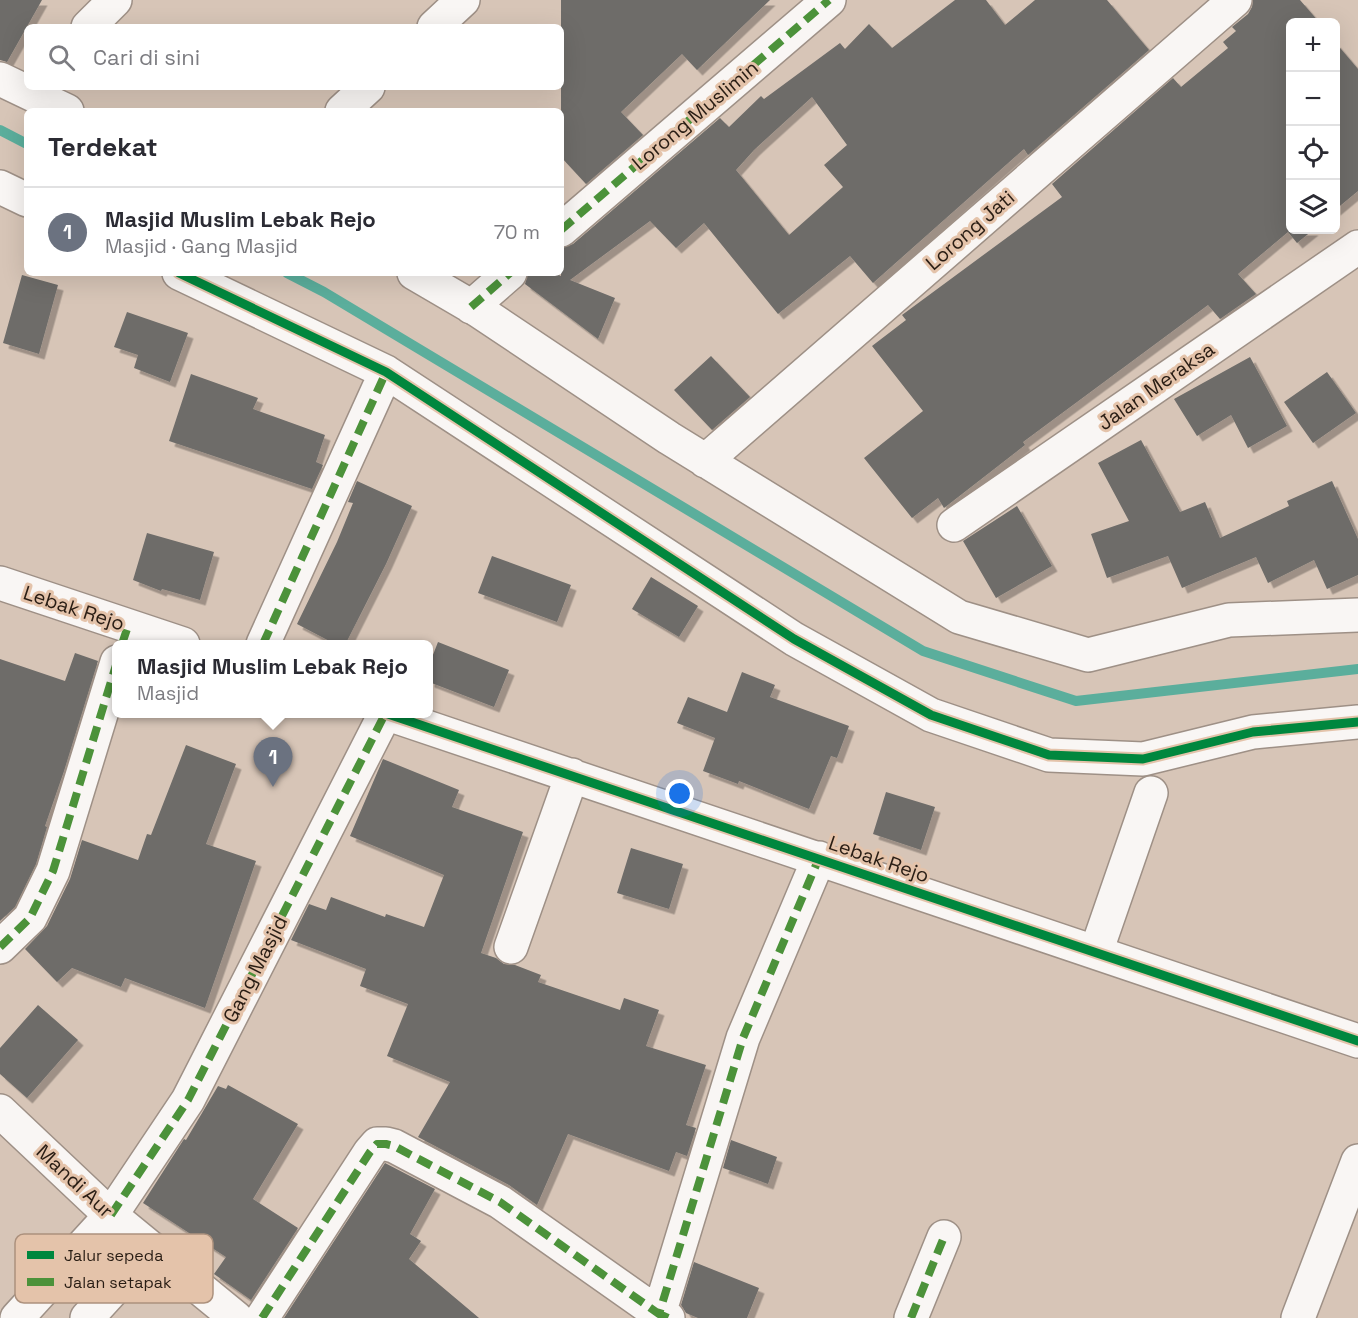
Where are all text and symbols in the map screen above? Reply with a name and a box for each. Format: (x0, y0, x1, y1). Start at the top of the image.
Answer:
map controls (1286, 18, 1340, 234)
button: + (1286, 18, 1340, 72)
search box (24, 24, 564, 90)
icon: search (45, 41, 78, 74)
text: Cari di sini (93, 43, 200, 71)
street label: Lorong Muslimin (626, 55, 764, 175)
button: − (1286, 72, 1340, 126)
button: locate (1286, 126, 1340, 180)
text: Terdekat (48, 130, 158, 164)
button: layers (1286, 180, 1340, 234)
street label: Lorong Jati (920, 184, 1020, 276)
text: Masjid Muslim Lebak Rejo (105, 205, 376, 233)
text: 1 (63, 219, 72, 245)
text: 70 m (494, 219, 540, 245)
text: Masjid · Gang Masjid (105, 233, 298, 259)
street label: Jalan Meraksa (1092, 336, 1220, 436)
street label: Lebak Rejo (20, 579, 128, 637)
popup (112, 640, 433, 718)
text: Masjid Muslim Lebak Rejo (137, 652, 408, 680)
text: Masjid (137, 680, 199, 706)
pin: 1 (254, 738, 292, 787)
your location (665, 779, 694, 808)
street label: Lebak Rejo (825, 830, 933, 888)
street label: Gang Masjid (217, 911, 293, 1027)
street label: Mandi Aur (31, 1139, 119, 1223)
legend (15, 1234, 213, 1303)
text: Jalur sepeda (64, 1245, 163, 1266)
text: Jalan setapak (64, 1272, 172, 1293)

